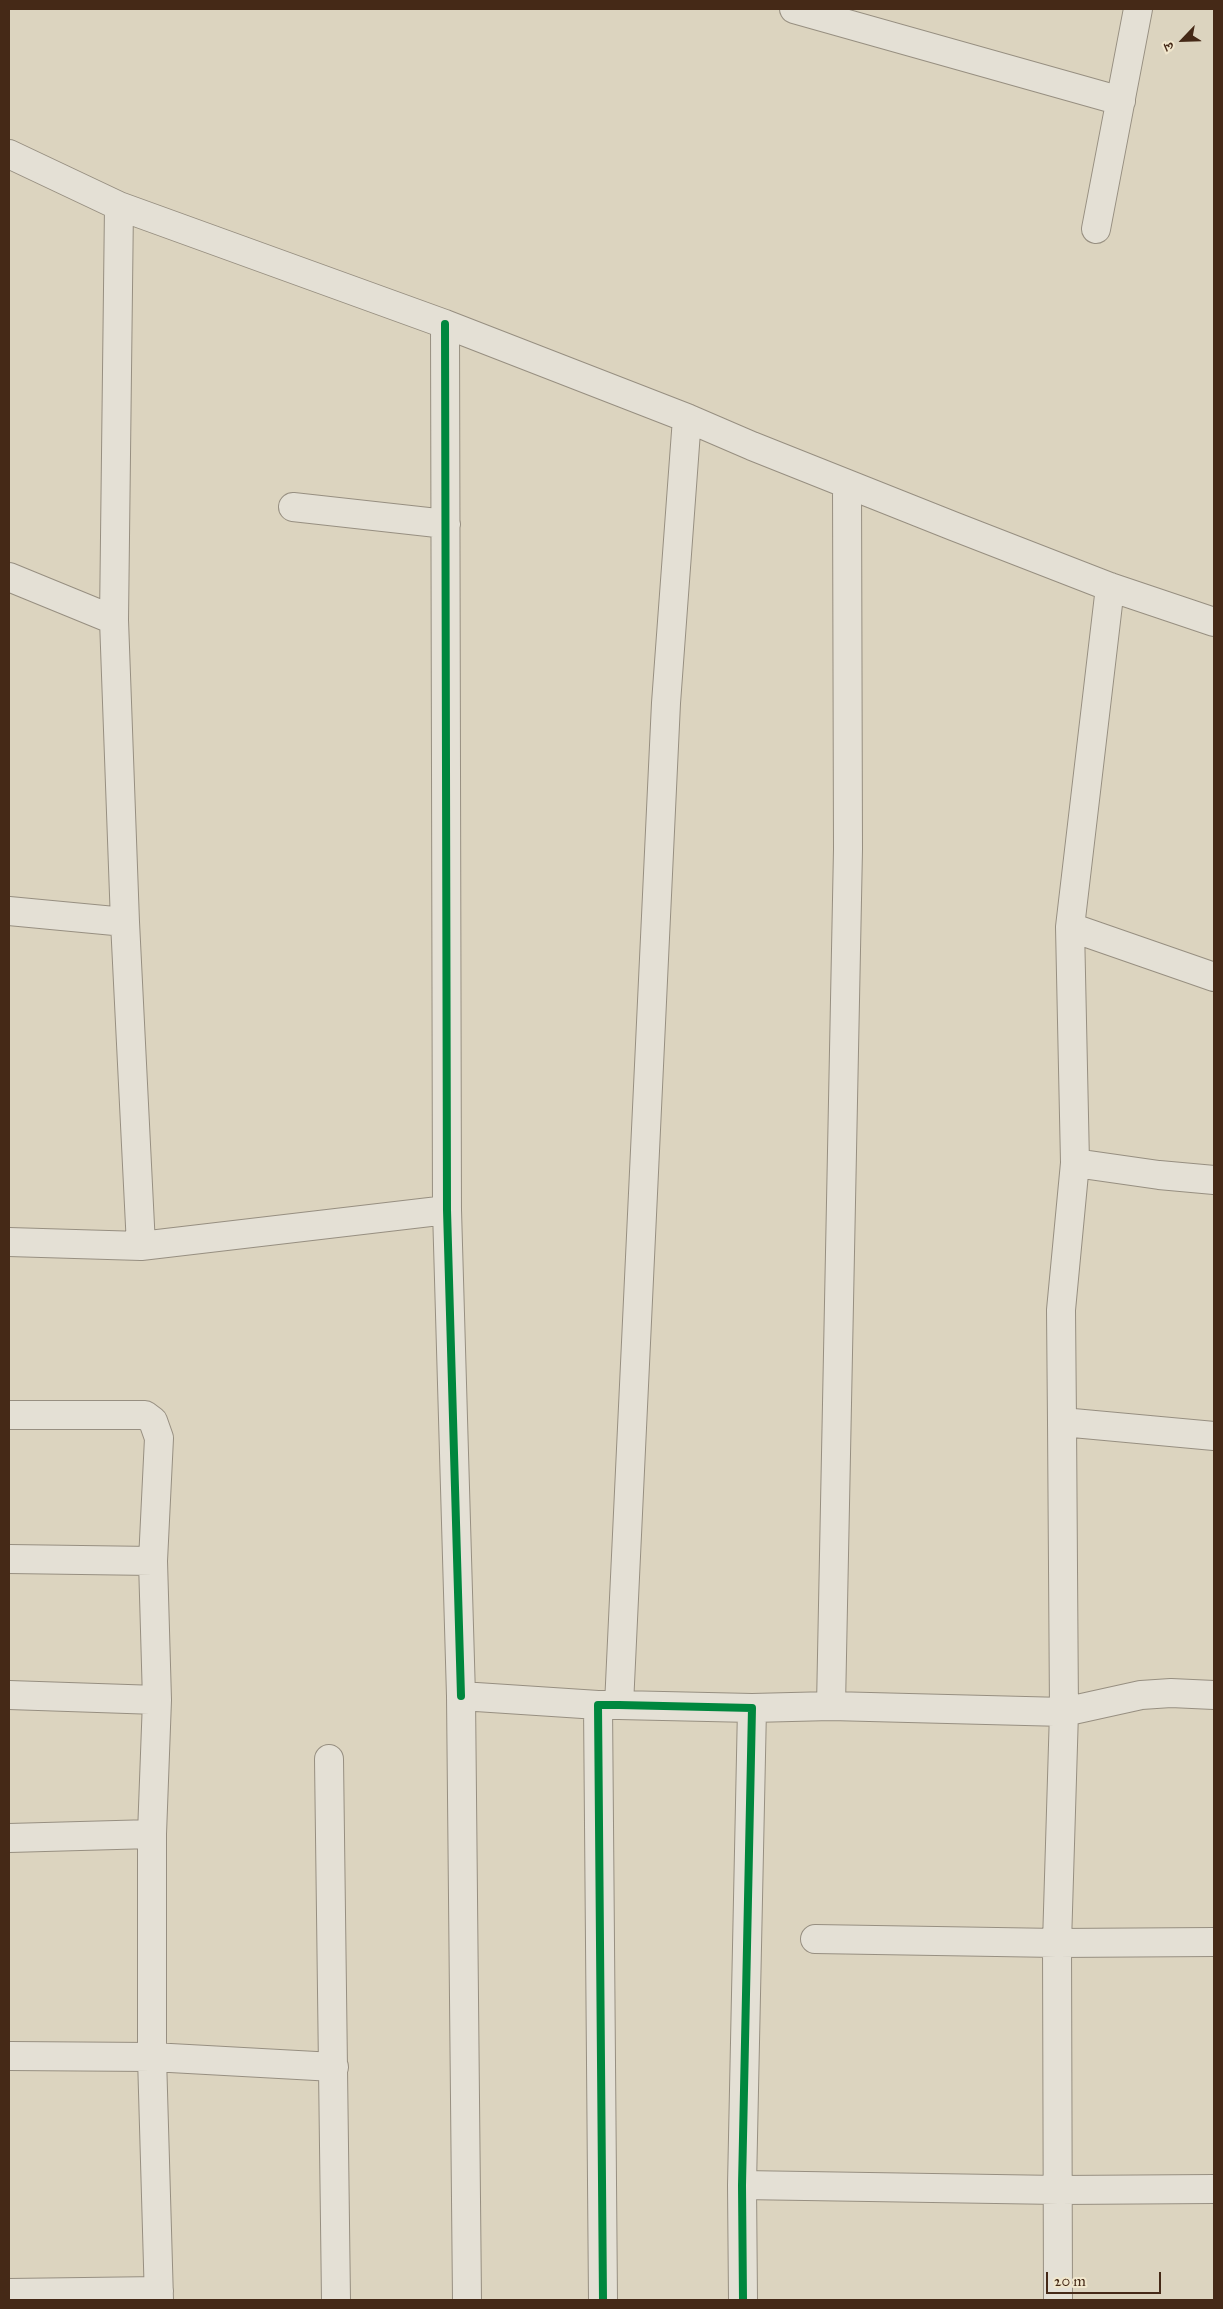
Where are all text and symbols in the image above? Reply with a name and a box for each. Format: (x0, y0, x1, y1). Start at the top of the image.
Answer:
north arrow (1158, 15, 1208, 65)
text: उ (1160, 40, 1178, 53)
scale bar (1048, 2262, 1163, 2294)
text: 20 m (1054, 2272, 1086, 2290)

